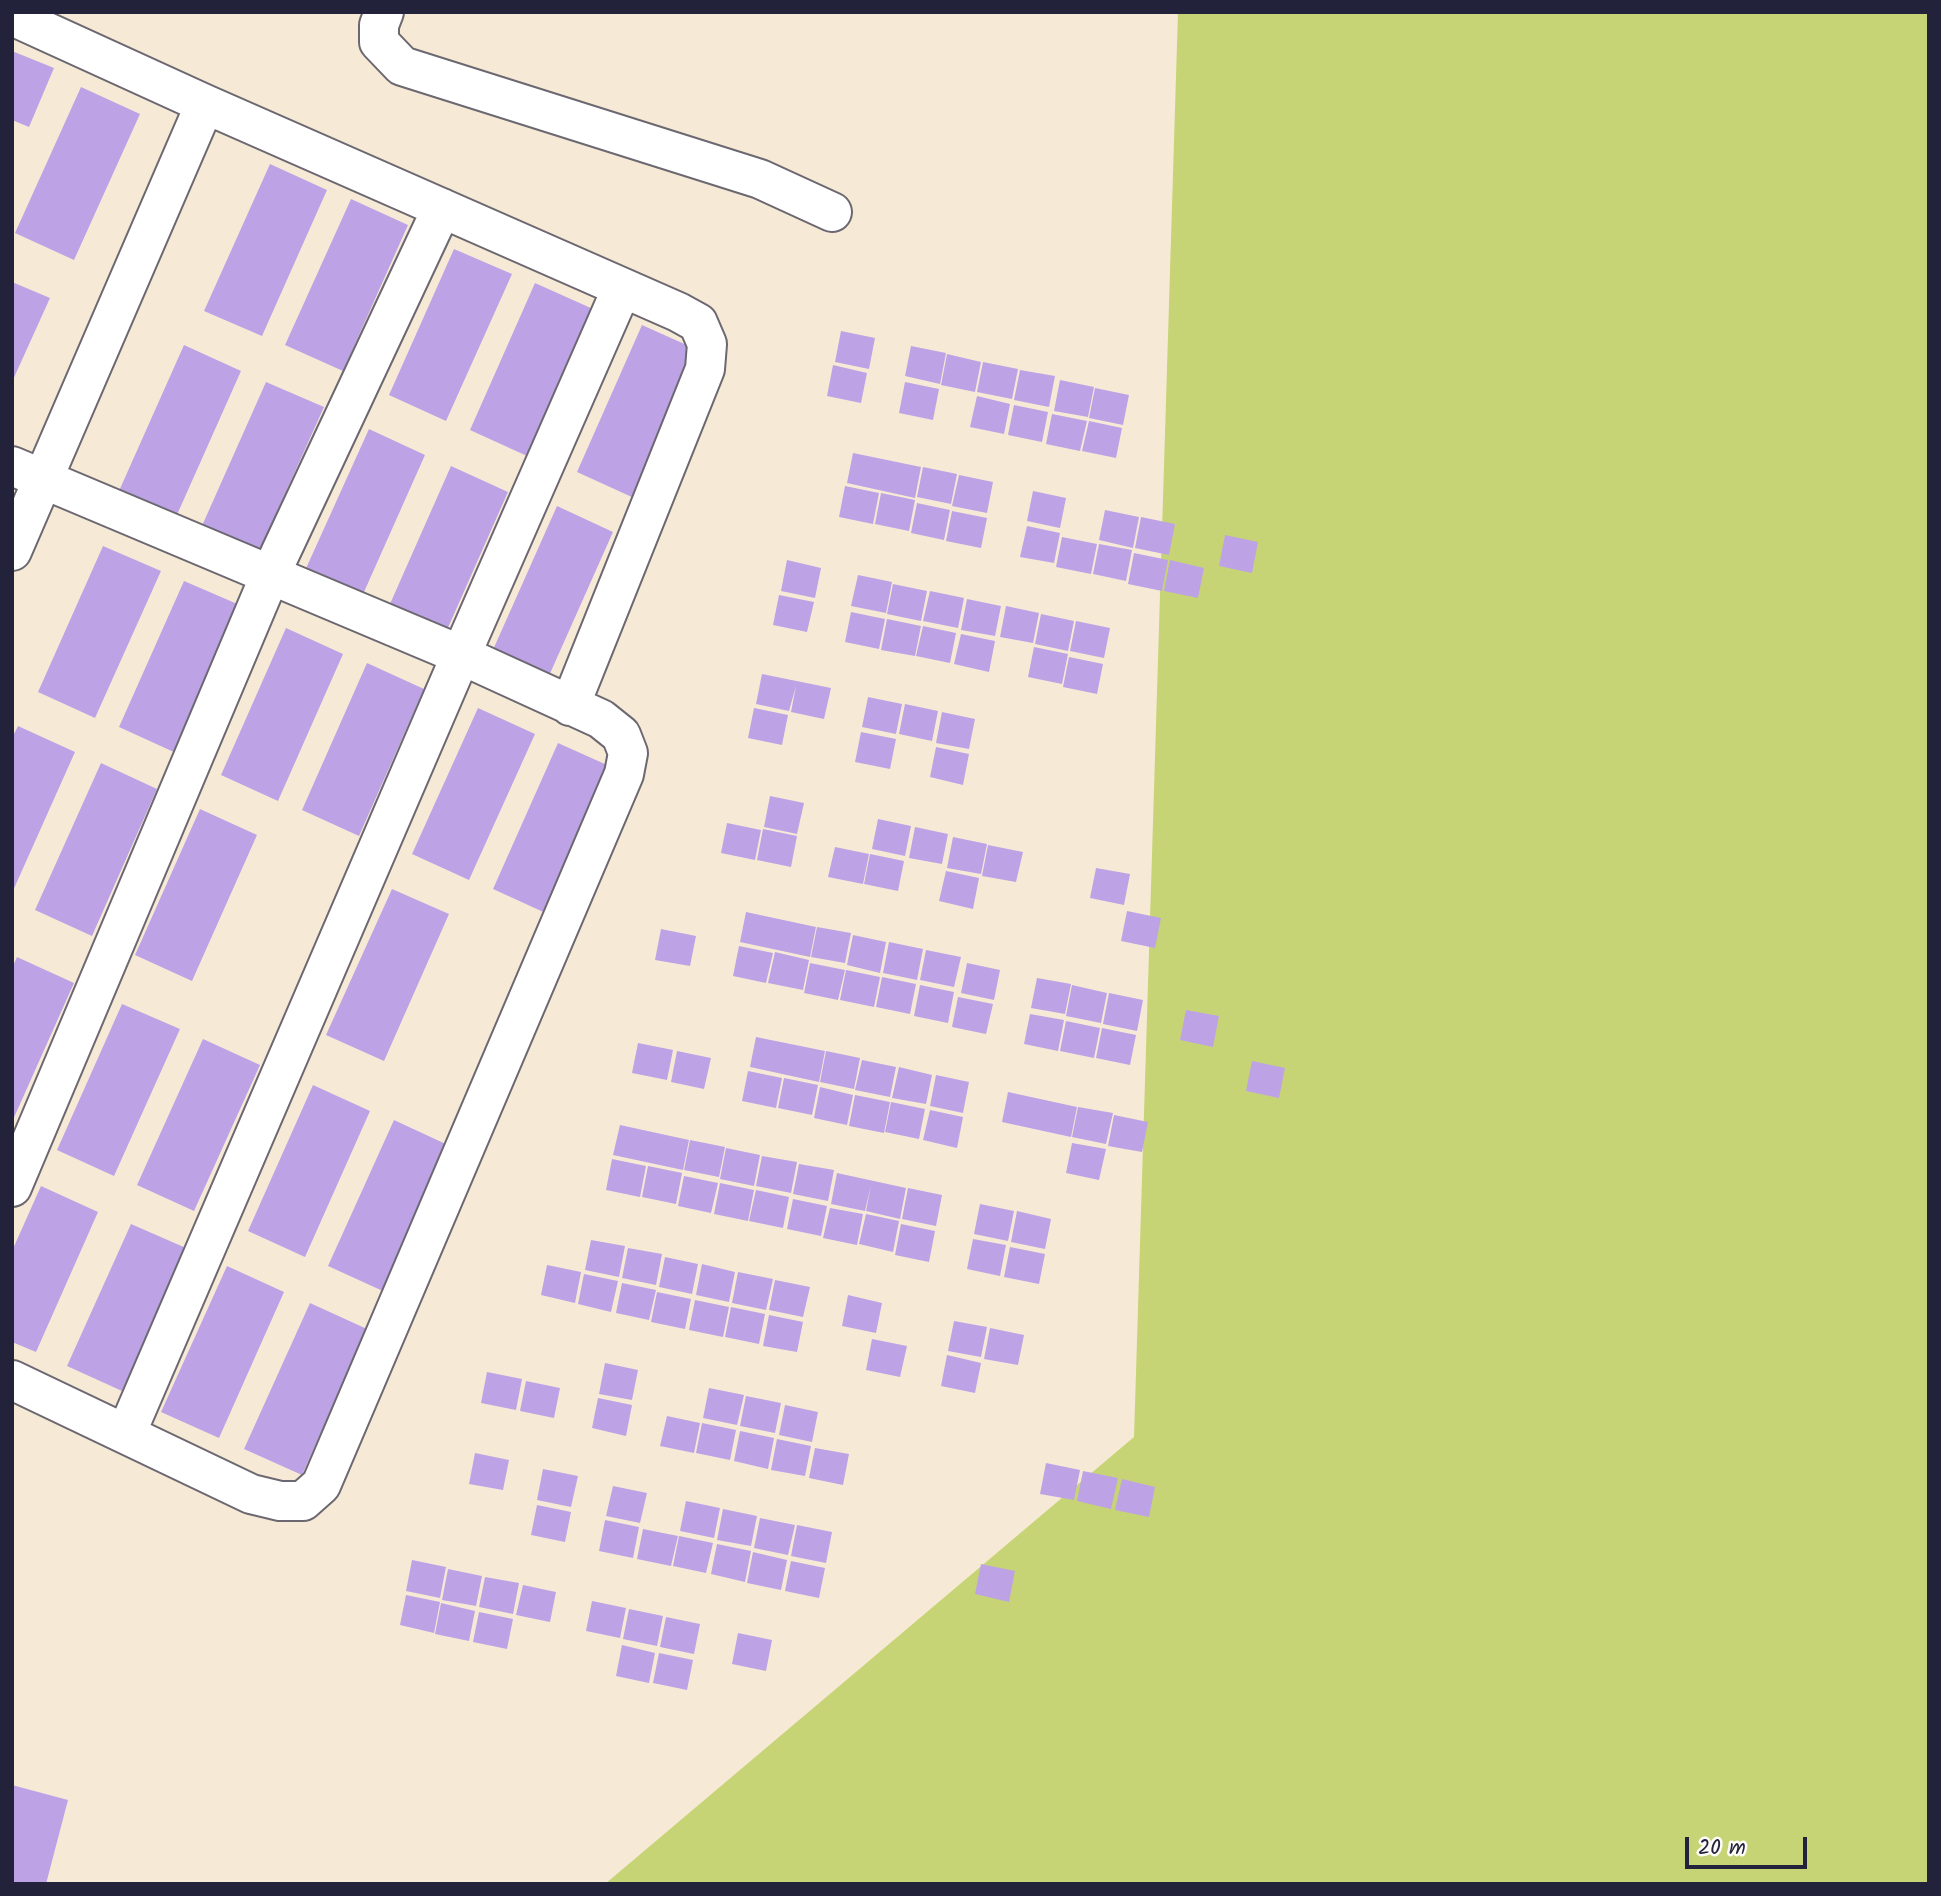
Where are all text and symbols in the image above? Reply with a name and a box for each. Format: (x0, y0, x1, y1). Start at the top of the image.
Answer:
scale bar (1689, 1822, 1812, 1866)
text: 20 m (1698, 1832, 1746, 1865)

